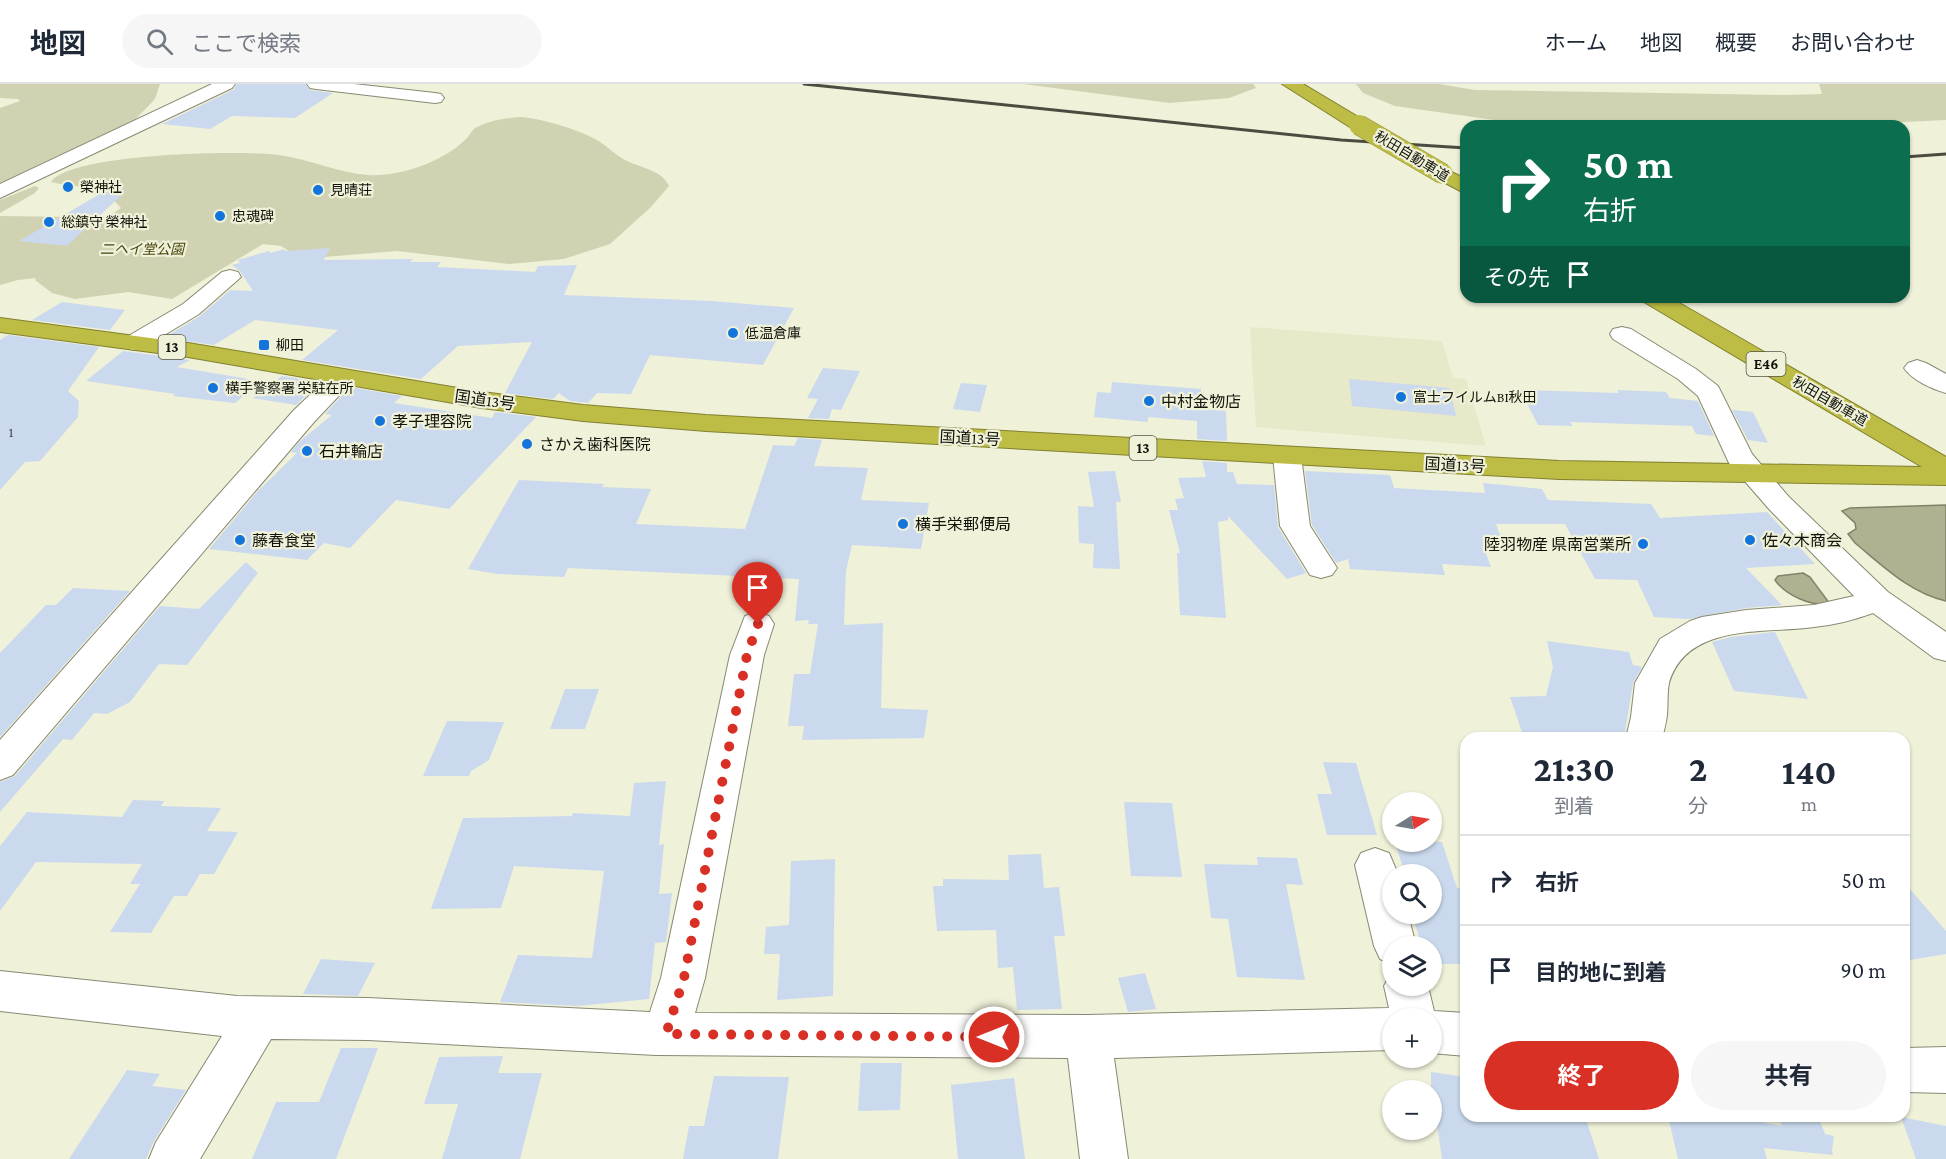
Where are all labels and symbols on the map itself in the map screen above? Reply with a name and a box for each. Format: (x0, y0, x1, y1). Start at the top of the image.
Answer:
street label: 秋田自動車道 (1372, 128, 1452, 184)
place label: 榮神社 (80, 179, 122, 195)
marker: 榮神社 (61, 180, 75, 194)
place label: 見晴荘 (330, 182, 372, 198)
marker: 見晴荘 (311, 183, 325, 197)
place label: 忠魂碑 (232, 208, 274, 224)
marker: 忠魂碑 (213, 209, 227, 223)
place label: 総鎮守 榮神社 (61, 214, 148, 230)
marker: 総鎮守 榮神社 (42, 215, 56, 229)
park label: 二ヘイ堂公園 (100, 241, 186, 257)
place label: 低温倉庫 (745, 325, 801, 341)
marker: 低温倉庫 (726, 326, 740, 340)
road number: 13 (158, 335, 186, 359)
place label: 柳田 (276, 337, 304, 353)
marker: 柳田 (257, 338, 271, 352)
road number: E46 (1746, 352, 1786, 376)
street label: 秋田自動車道 (1790, 373, 1870, 429)
place label: 横手警察署 栄駐在所 (225, 380, 354, 396)
marker: 横手警察署 栄駐在所 (206, 381, 220, 395)
street label: 国道13号 (454, 387, 516, 413)
place label: 富士フイルムBI秋田 (1413, 389, 1537, 405)
marker: 富士フイルムBI秋田 (1394, 390, 1408, 404)
place label: 中村金物店 (1161, 393, 1241, 410)
marker: 中村金物店 (1142, 394, 1156, 408)
place label: 孝子理容院 (392, 413, 472, 430)
marker: 孝子理容院 (373, 414, 387, 428)
house number: 1 (9, 424, 14, 440)
street label: 国道13号 (939, 428, 1001, 448)
place label: さかえ歯科医院 (539, 436, 651, 453)
road number: 13 (1130, 436, 1156, 460)
marker: さかえ歯科医院 (520, 437, 534, 451)
place label: 石井輪店 (319, 443, 383, 460)
marker: 石井輪店 (300, 444, 314, 458)
street label: 国道13号 (1424, 455, 1486, 475)
place label: 横手栄郵便局 (915, 516, 1011, 533)
marker: 横手栄郵便局 (896, 517, 910, 531)
place label: 藤春食堂 (252, 532, 316, 549)
place label: 佐々木商会 (1762, 532, 1842, 549)
marker: 藤春食堂 (233, 533, 247, 547)
marker: 佐々木商会 (1743, 533, 1757, 547)
place label: 陸羽物産 県南営業所 (1484, 536, 1631, 553)
marker: 陸羽物産 県南営業所 (1636, 537, 1650, 551)
pin (732, 562, 783, 624)
north arrow (1382, 792, 1442, 852)
position arrow (962, 1005, 1026, 1069)

